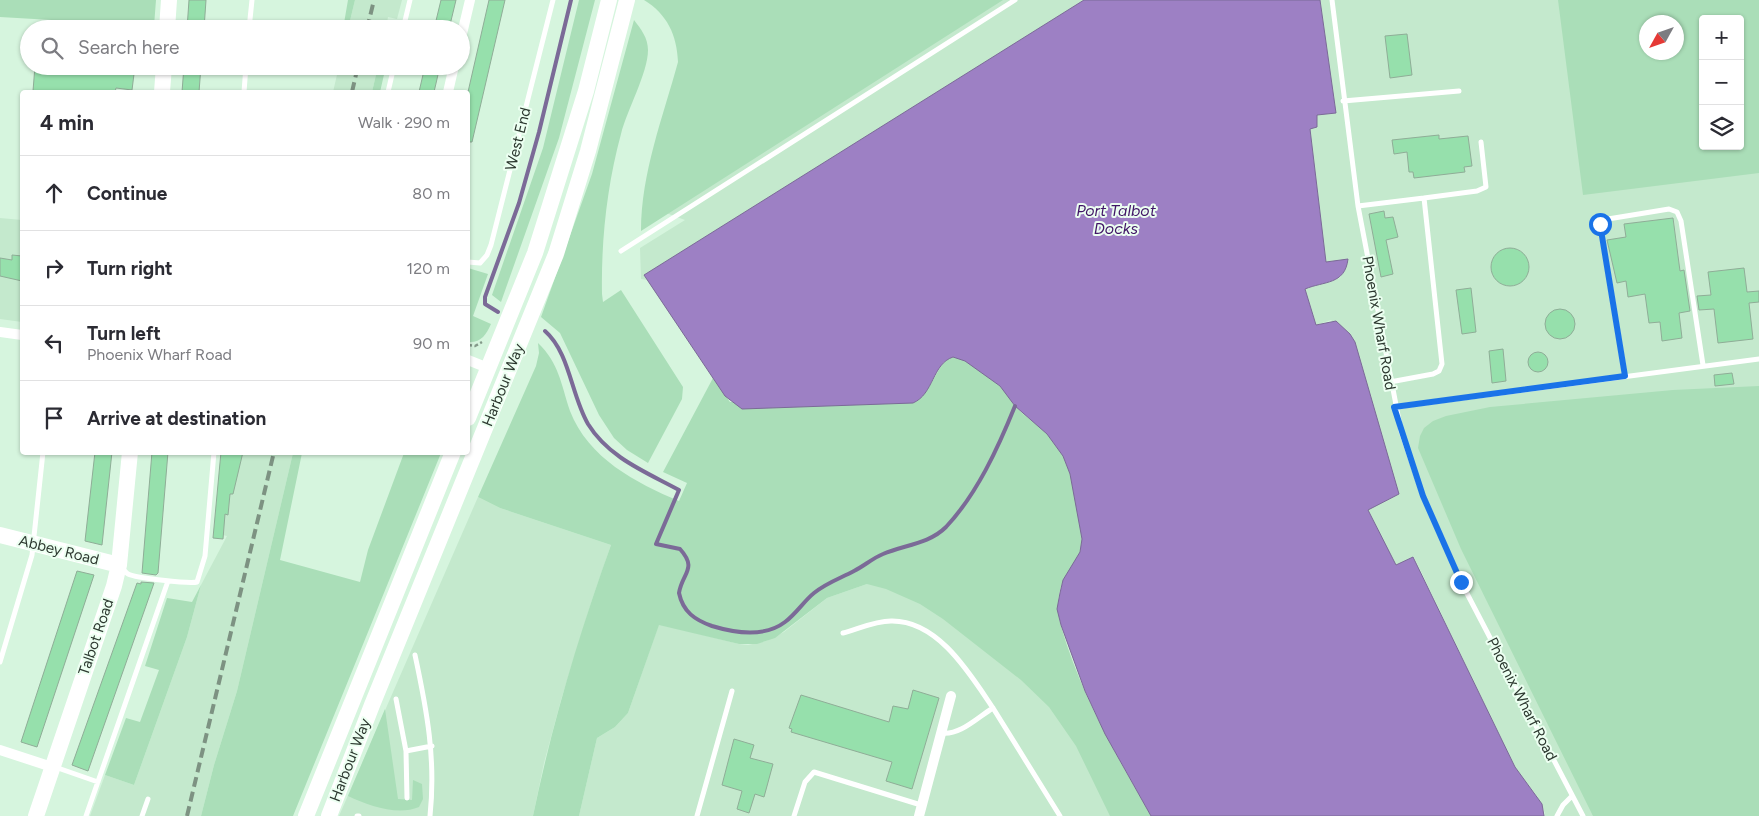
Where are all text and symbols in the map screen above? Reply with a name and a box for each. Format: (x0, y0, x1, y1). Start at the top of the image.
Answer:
north arrow (1639, 15, 1684, 60)
map controls (1699, 15, 1744, 150)
button: + (1699, 15, 1744, 60)
search box (20, 20, 470, 75)
icon: search (38, 34, 66, 62)
text: Search here (78, 36, 180, 59)
button: − (1699, 60, 1744, 105)
button: layers (1699, 105, 1744, 150)
street label: West End (501, 106, 535, 172)
text: 4 min (40, 110, 94, 135)
text: Walk · 290 m (358, 113, 450, 132)
icon: ahead (40, 179, 68, 207)
text: Continue (87, 182, 167, 205)
text: 80 m (412, 184, 450, 203)
water label: Port Talbot Docks (1076, 201, 1157, 238)
route start (1589, 213, 1612, 236)
icon: right (40, 254, 68, 282)
street label: Phoenix Wharf Road (1358, 255, 1400, 391)
text: Turn right (87, 257, 173, 280)
text: 120 m (407, 259, 450, 278)
text: Turn left (87, 322, 161, 345)
icon: left (40, 329, 68, 357)
text: 90 m (413, 334, 450, 353)
street label: Harbour Way (478, 341, 528, 429)
text: Phoenix Wharf Road (87, 345, 232, 364)
icon: arrive (40, 404, 68, 432)
text: Arrive at destination (87, 407, 266, 430)
street label: Abbey Road (17, 531, 101, 569)
route end (1450, 571, 1473, 594)
street label: Talbot Road (75, 596, 117, 678)
street label: Phoenix Wharf Road (1483, 634, 1561, 764)
street label: Harbour Way (326, 716, 374, 804)

